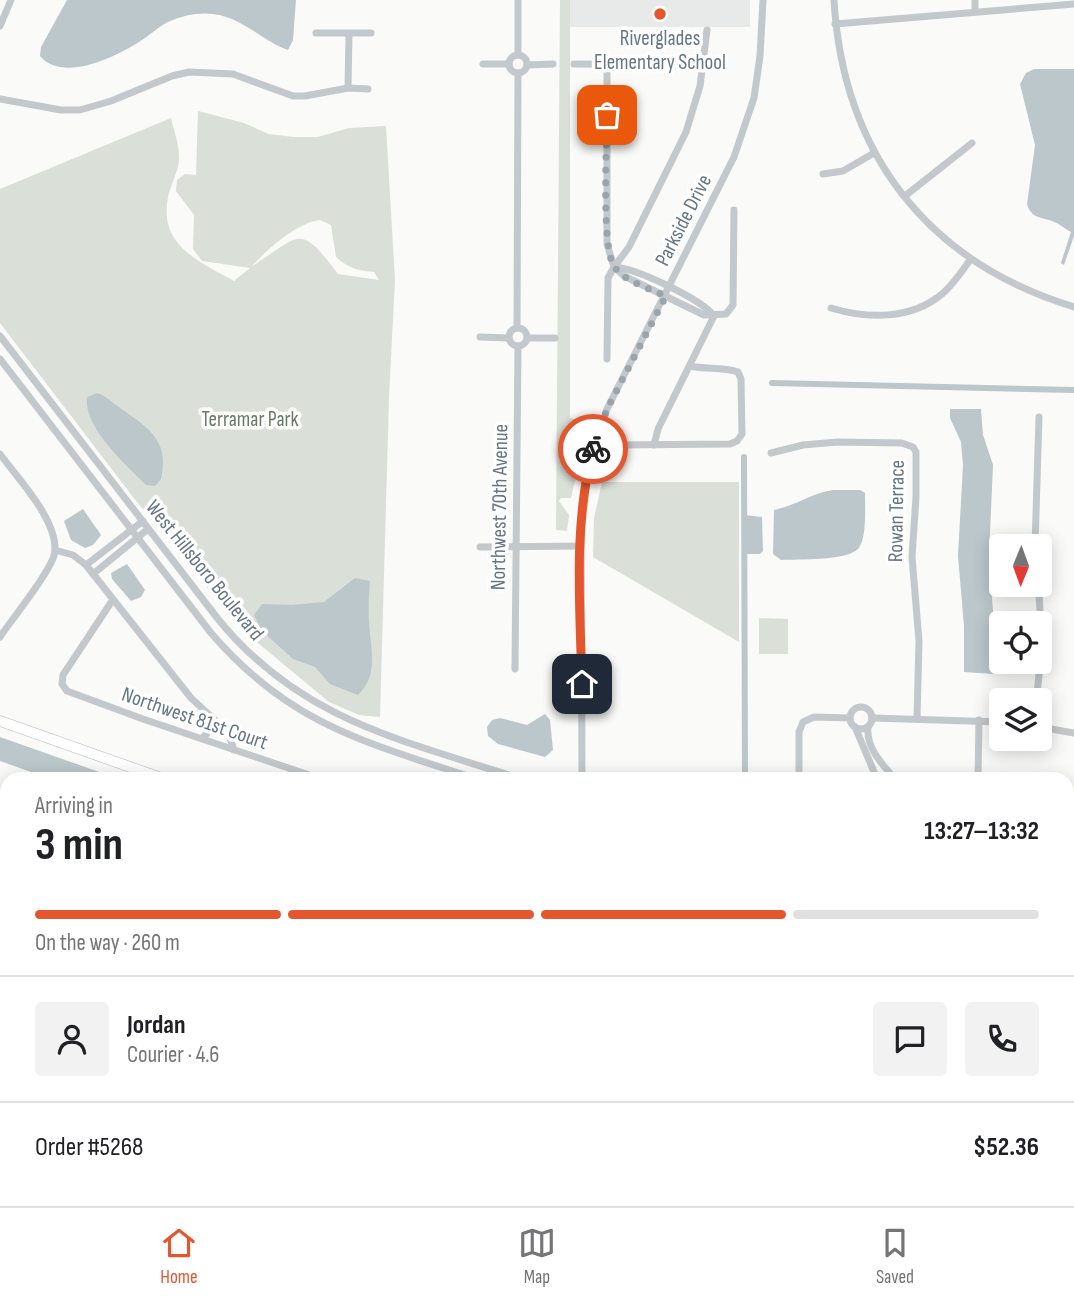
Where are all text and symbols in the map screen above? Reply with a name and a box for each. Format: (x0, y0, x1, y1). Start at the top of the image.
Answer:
marker: Riverglades Elementary School (652, 6, 668, 22)
place label: Riverglades Elementary School (594, 26, 726, 75)
pin (577, 85, 637, 145)
icon: bag (588, 96, 626, 134)
street label: Parkside Drive (650, 170, 717, 270)
park label: Terramar Park (201, 407, 299, 432)
courier (558, 414, 628, 484)
street label: Northwest 70th Avenue (486, 424, 513, 590)
icon: bike (574, 430, 612, 468)
street label: Rowan Terrace (883, 460, 910, 562)
street label: West Hillsboro Boulevard (140, 495, 269, 646)
north arrow (989, 534, 1052, 597)
map controls (989, 534, 1052, 751)
button: locate (989, 611, 1052, 674)
pin (552, 654, 612, 714)
icon: home (563, 665, 601, 703)
street label: Northwest 81st Court (119, 682, 271, 755)
button: layers (989, 688, 1052, 751)
text: Arriving in (35, 792, 113, 820)
text: 13:27–13:32 (924, 816, 1039, 847)
text: 3 min (35, 818, 123, 873)
text: On the way · 260 m (35, 929, 180, 957)
button: person (35, 1002, 109, 1076)
button: chat (873, 1002, 947, 1076)
button: phone (965, 1002, 1039, 1076)
text: Jordan (127, 1010, 185, 1041)
text: Courier · 4.6 (127, 1041, 219, 1069)
text: Order #5268 (35, 1132, 144, 1163)
text: $52.36 (973, 1132, 1039, 1163)
tab: Home (160, 1224, 198, 1289)
tab: Map (518, 1224, 556, 1289)
tab: Saved (876, 1224, 914, 1289)

